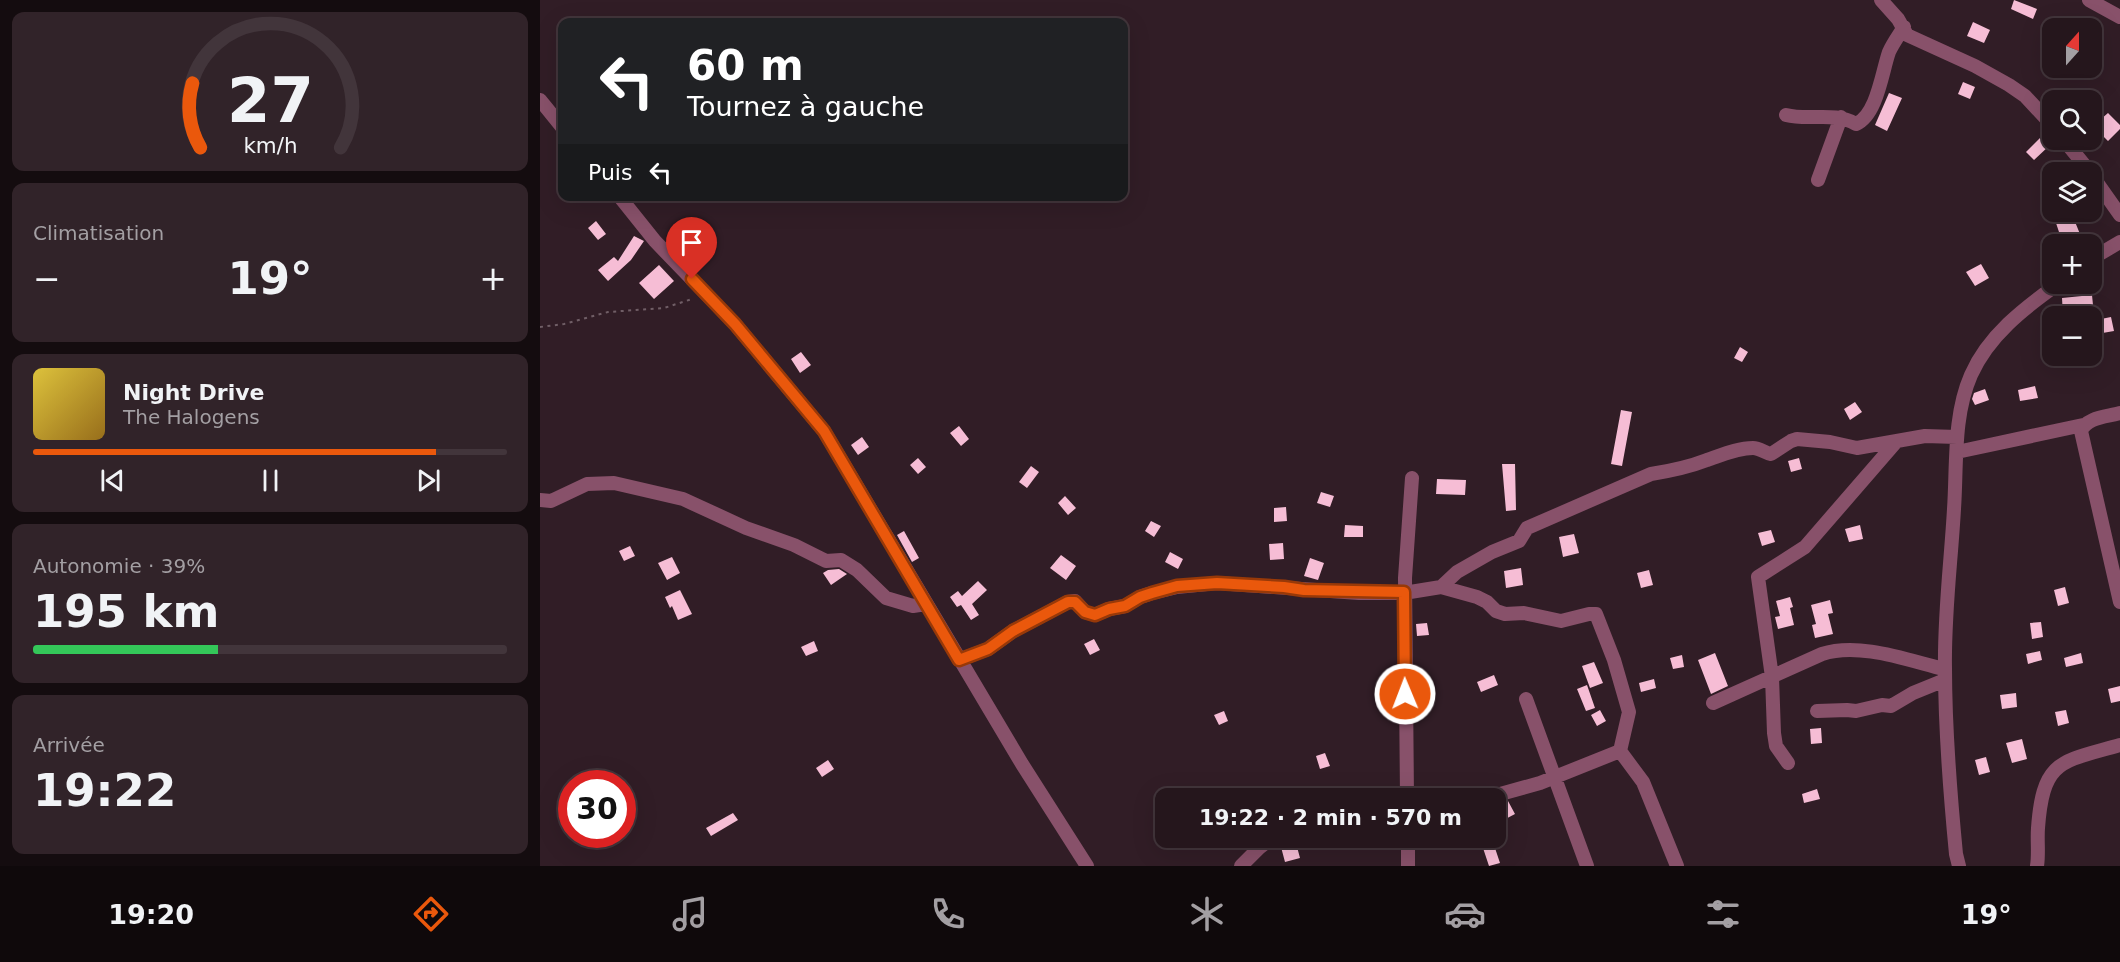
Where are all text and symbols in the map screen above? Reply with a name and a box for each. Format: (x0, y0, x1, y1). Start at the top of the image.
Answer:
north arrow (2042, 18, 2102, 78)
map controls (2042, 18, 2102, 366)
text: 60 m (687, 41, 804, 90)
icon: left (588, 42, 666, 120)
text: 27 (227, 65, 313, 138)
button: search (2042, 90, 2102, 150)
text: Tournez à gauche (687, 91, 924, 122)
text: km/h (243, 134, 297, 159)
icon: left (644, 156, 677, 189)
text: Puis (588, 160, 632, 185)
button: layers (2042, 162, 2102, 222)
pin (666, 217, 717, 279)
text: Climatisation (33, 221, 164, 245)
icon: arrive (675, 226, 708, 259)
button: + (2042, 234, 2102, 294)
text: 19° (227, 252, 313, 305)
text: − (33, 259, 61, 298)
text: + (479, 259, 507, 298)
button: − (2042, 306, 2102, 366)
text: Night Drive (123, 380, 264, 405)
text: The Halogens (123, 405, 260, 429)
icon: previous (96, 464, 129, 497)
icon: pause (254, 464, 287, 497)
icon: next (412, 464, 445, 497)
text: Autonomie · 39% (33, 554, 205, 578)
text: 195 km (33, 585, 219, 638)
position arrow (1373, 662, 1437, 726)
text: Arrivée (33, 733, 105, 757)
text: 19:22 (33, 764, 176, 817)
speed limit sign: 30 (558, 770, 636, 848)
text: 19:22 · 2 min · 570 m (1199, 805, 1462, 830)
icon: directions (410, 893, 452, 935)
icon: music (669, 893, 711, 935)
icon: phone (927, 893, 969, 935)
icon: climate (1186, 893, 1228, 935)
icon: car (1444, 893, 1486, 935)
icon: filters (1702, 893, 1744, 935)
text: 19:20 (108, 899, 194, 930)
text: 19° (1961, 899, 2012, 930)

